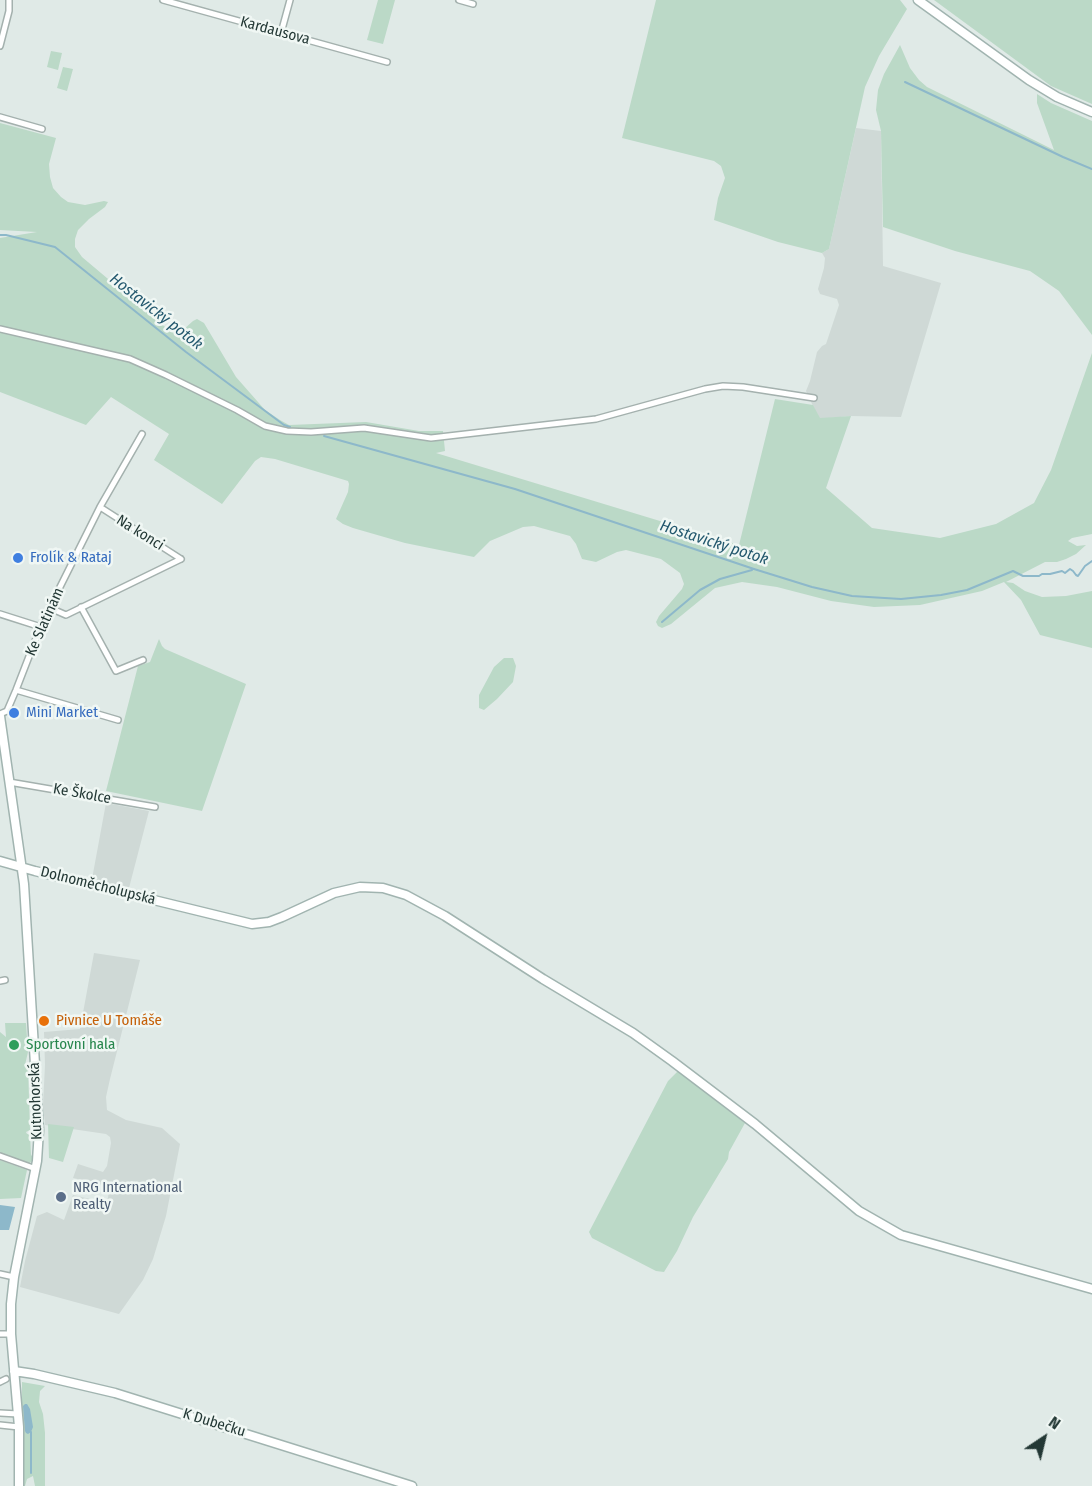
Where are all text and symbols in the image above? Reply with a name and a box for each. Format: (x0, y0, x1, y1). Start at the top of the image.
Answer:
street label: Kardausova (238, 13, 312, 49)
water label: Hostavický potok (106, 270, 206, 354)
street label: Na konci (113, 511, 167, 555)
water label: Hostavický potok (657, 516, 771, 570)
place label: Frolík & Rataj (30, 549, 112, 567)
marker: Frolík & Rataj (11, 551, 25, 565)
street label: Ke Slatinám (22, 585, 68, 659)
place label: Mini Market (26, 704, 98, 722)
marker: Mini Market (7, 706, 21, 720)
street label: Ke Školce (52, 780, 112, 808)
street label: Dolnoměcholupská (39, 863, 157, 909)
place label: Pivnice U Tomáše (56, 1012, 162, 1030)
marker: Pivnice U Tomáše (37, 1014, 51, 1028)
place label: Sportovní hala (26, 1036, 115, 1054)
marker: Sportovní hala (7, 1038, 21, 1052)
street label: Kutnohorská (26, 1062, 46, 1140)
place label: NRG International Realty (73, 1179, 182, 1214)
marker: NRG International Realty (54, 1190, 68, 1204)
street label: K Dubečku (180, 1405, 248, 1441)
north arrow (1014, 1408, 1074, 1468)
text: N (1045, 1412, 1064, 1433)

